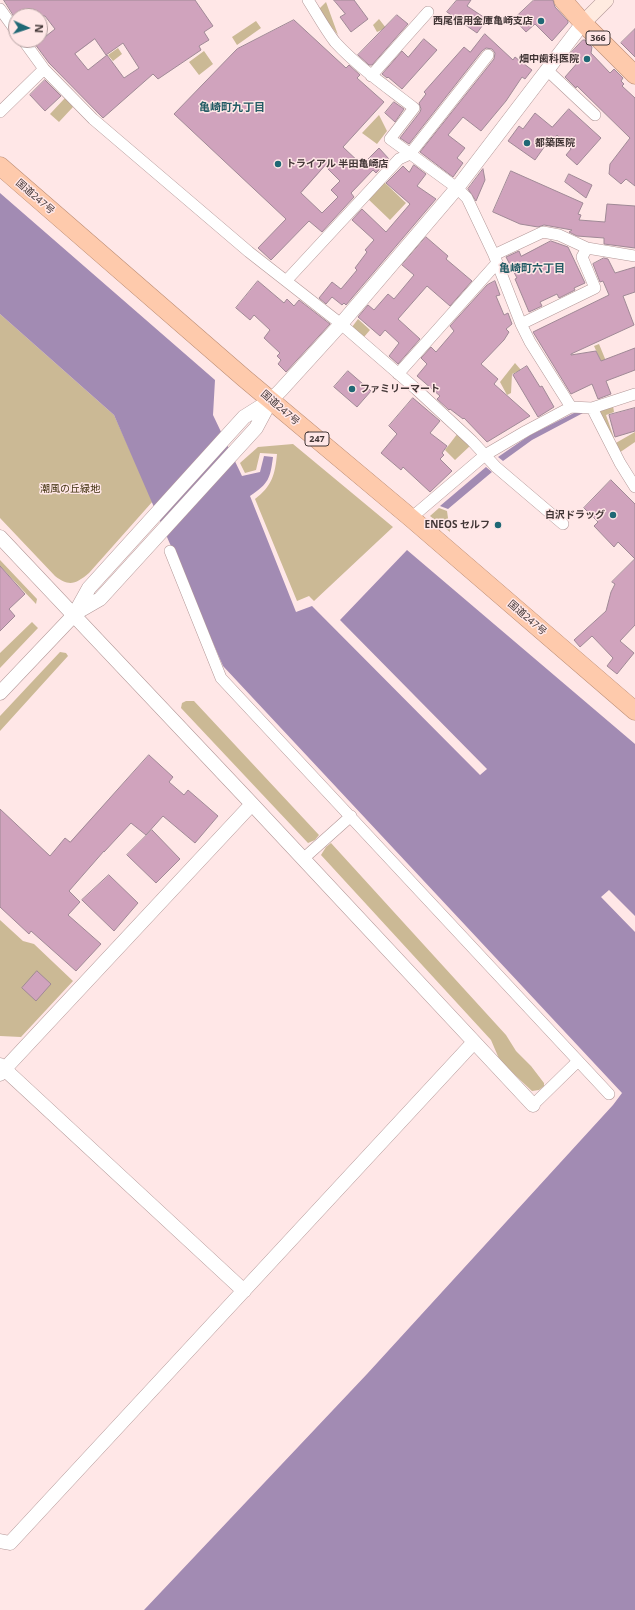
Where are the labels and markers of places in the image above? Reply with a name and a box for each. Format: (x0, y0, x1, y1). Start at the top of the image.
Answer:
place label: 西尾信用金庫亀崎支店 (433, 15, 533, 27)
marker: 西尾信用金庫亀崎支店 (536, 16, 546, 26)
place label: 畑中歯科医院 (519, 53, 579, 65)
marker: 畑中歯科医院 (582, 54, 592, 64)
place label: 都築医院 (535, 137, 575, 149)
marker: 都築医院 (522, 138, 532, 148)
place label: トライアル 半田亀崎店 (286, 158, 389, 170)
marker: トライアル 半田亀崎店 (273, 159, 283, 169)
place label: ファミリーマート (360, 383, 440, 395)
marker: ファミリーマート (347, 384, 357, 394)
place label: 白沢ドラッグ (545, 509, 605, 521)
marker: 白沢ドラッグ (608, 510, 618, 520)
place label: ENEOS セルフ (425, 519, 490, 531)
marker: ENEOS セルフ (493, 520, 503, 530)

